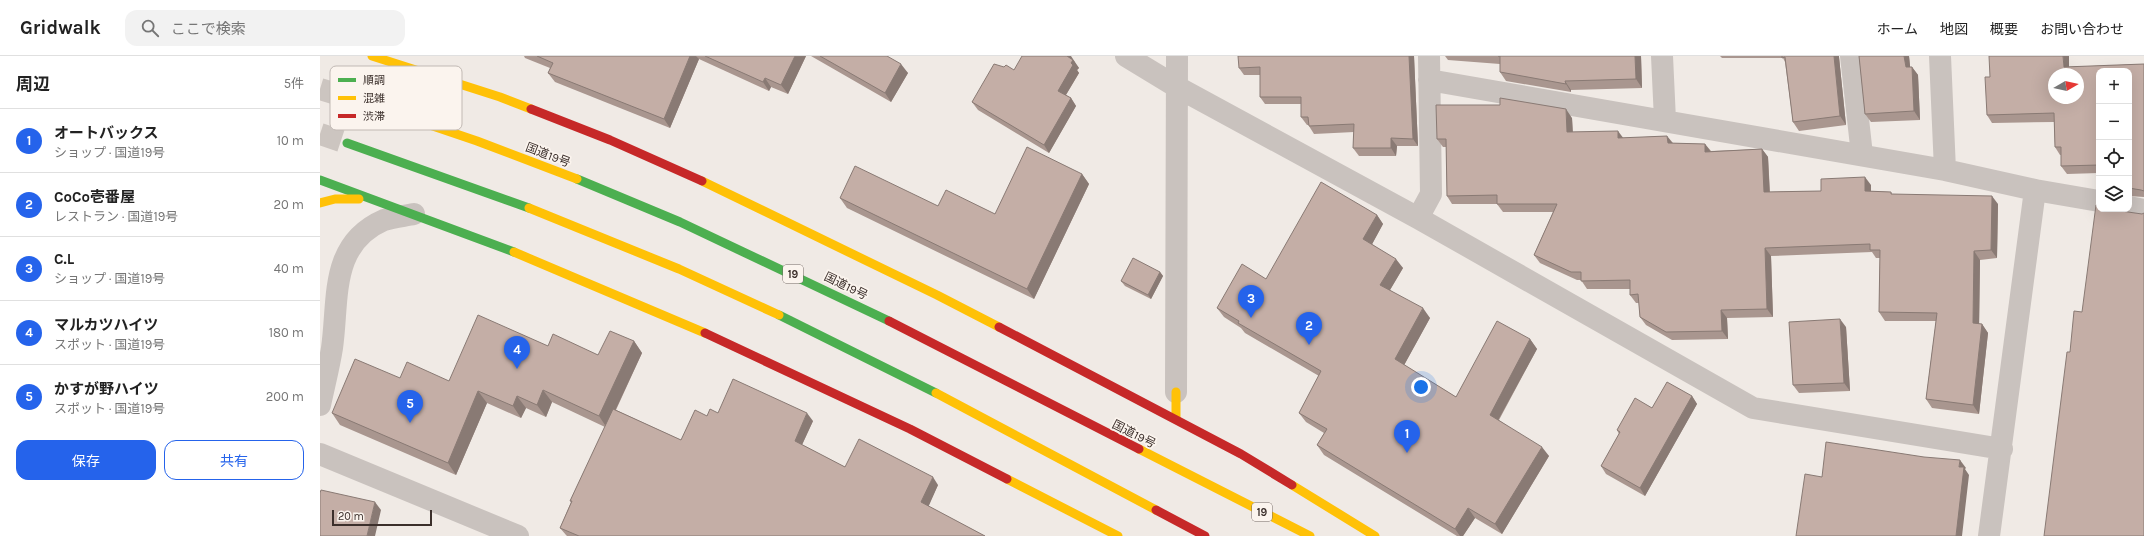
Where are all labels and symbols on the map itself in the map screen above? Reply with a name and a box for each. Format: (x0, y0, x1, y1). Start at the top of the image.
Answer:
legend (330, 66, 462, 130)
north arrow (2048, 68, 2084, 104)
text: 順調 (363, 74, 385, 87)
text: 混雑 (363, 92, 385, 105)
text: 渋滞 (363, 110, 385, 123)
street label: 国道19号 (524, 140, 572, 170)
road number: 19 (783, 265, 803, 283)
street label: 国道19号 (822, 269, 870, 303)
pin: 3 (1238, 285, 1264, 318)
pin: 2 (1296, 312, 1322, 345)
pin: 4 (504, 336, 530, 369)
your location (1411, 377, 1431, 397)
pin: 5 (397, 390, 423, 423)
street label: 国道19号 (1110, 417, 1158, 451)
pin: 1 (1394, 420, 1420, 453)
road number: 19 (1252, 503, 1272, 521)
scale bar (332, 508, 432, 527)

